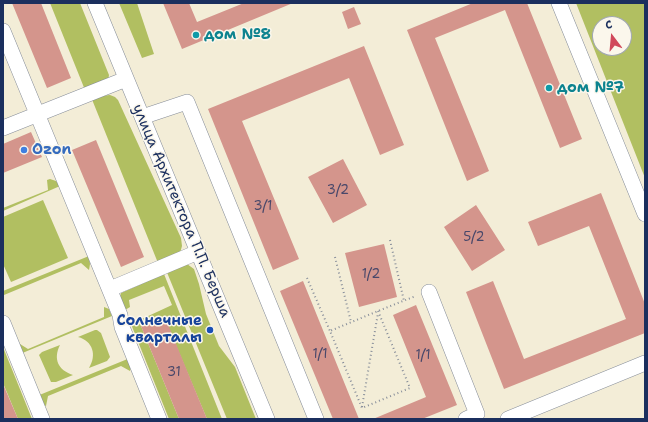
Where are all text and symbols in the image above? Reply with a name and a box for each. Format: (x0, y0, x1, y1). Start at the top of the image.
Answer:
north arrow (592, 16, 632, 56)
text: С (604, 17, 614, 33)
place label: дом №8 (204, 26, 271, 44)
marker: дом №8 (191, 30, 201, 40)
place label: дом №7 (557, 79, 624, 97)
marker: дом №7 (544, 83, 554, 93)
street label: улица Архитектора П.П. Берша (128, 102, 234, 320)
place label: Ozon (32, 141, 72, 159)
marker: Ozon (19, 145, 29, 155)
house number: 3/2 (327, 183, 349, 199)
house number: 3/1 (254, 199, 272, 215)
house number: 5/2 (463, 230, 485, 246)
house number: 1/2 (362, 267, 380, 283)
place label: Солнечные кварталы (117, 312, 202, 347)
marker: Солнечные кварталы (205, 325, 215, 335)
house number: 1/1 (312, 347, 328, 363)
house number: 1/1 (415, 348, 431, 364)
house number: 31 (167, 365, 181, 381)

